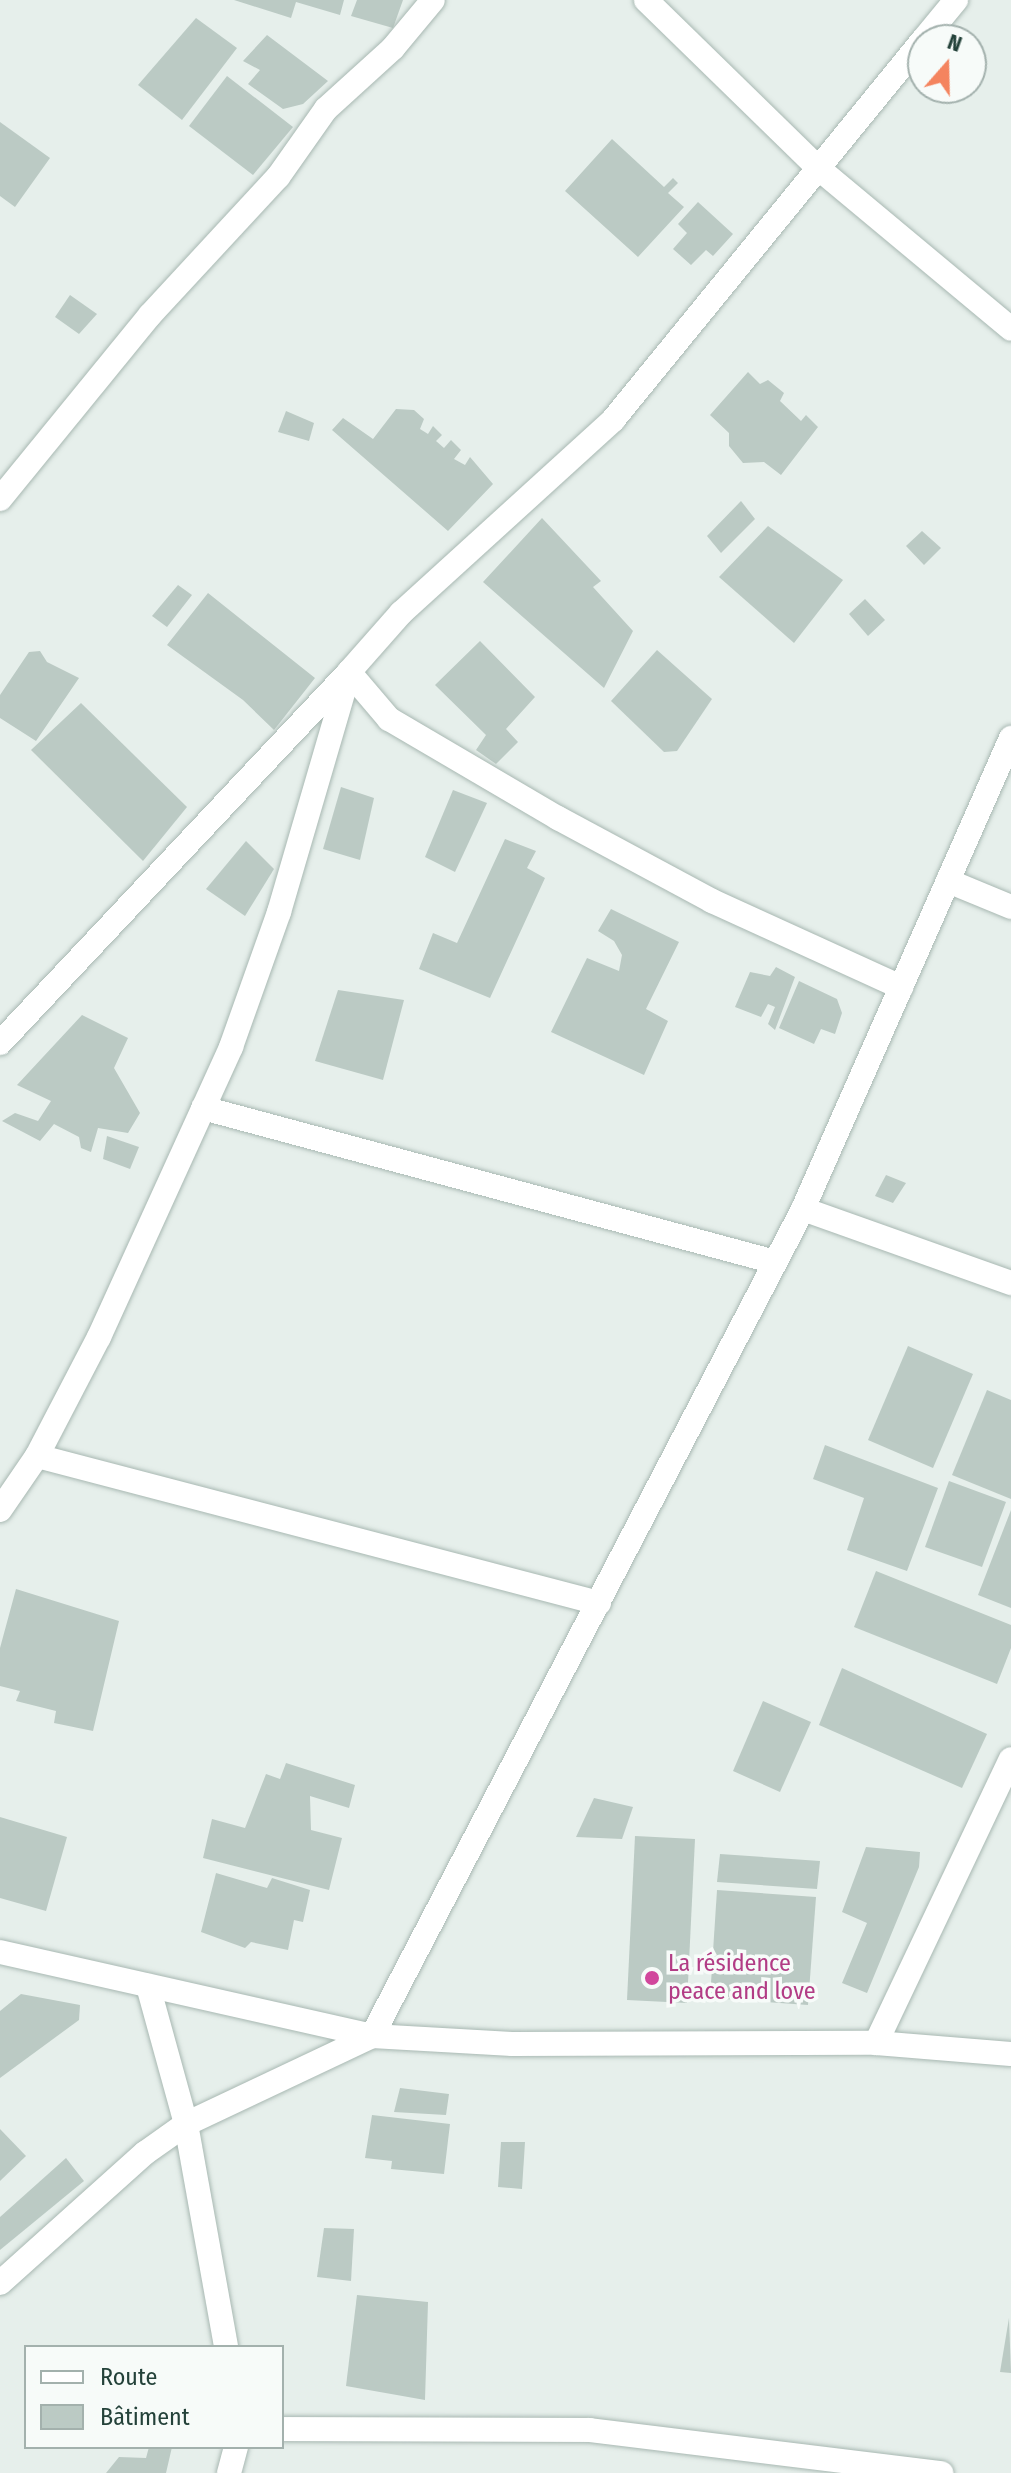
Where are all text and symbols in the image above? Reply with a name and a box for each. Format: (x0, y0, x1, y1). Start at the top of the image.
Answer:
north arrow (907, 24, 987, 104)
text: N (944, 28, 966, 58)
place label: La résidence peace and love (668, 1950, 816, 2006)
marker: La résidence peace and love (643, 1969, 661, 1987)
legend (24, 2345, 284, 2449)
text: Route (100, 2363, 157, 2391)
text: Bâtiment (100, 2403, 190, 2431)

